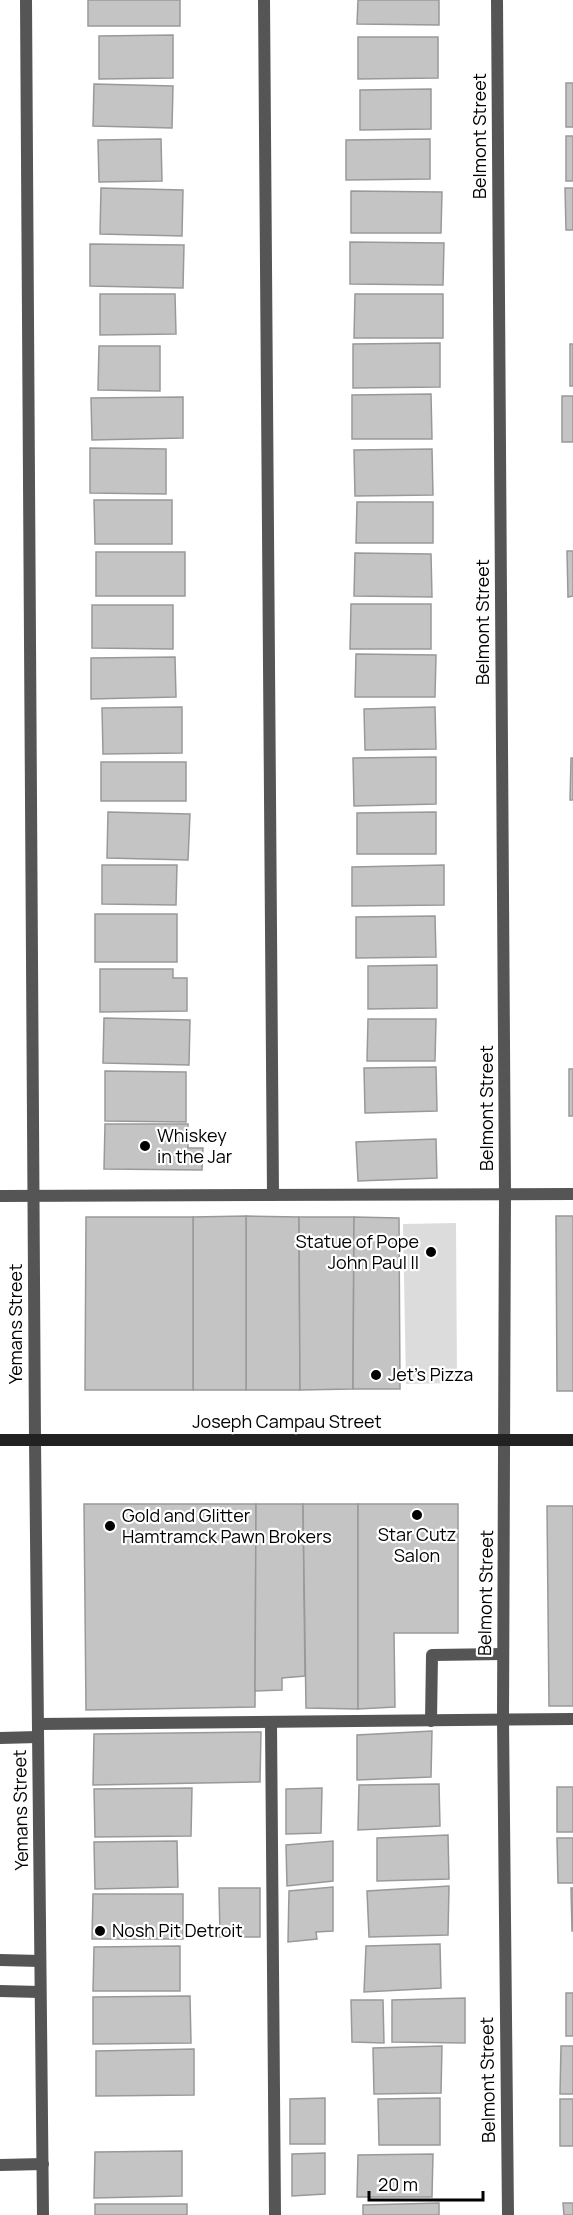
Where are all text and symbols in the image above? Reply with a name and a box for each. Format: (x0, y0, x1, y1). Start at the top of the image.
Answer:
street label: Belmont Street (467, 73, 491, 199)
street label: Belmont Street (470, 559, 494, 685)
street label: Belmont Street (474, 1045, 498, 1171)
place label: Whiskey in the Jar (157, 1123, 233, 1168)
marker: Whiskey in the Jar (138, 1139, 152, 1153)
place label: Statue of Pope John Paul II (295, 1229, 419, 1274)
marker: Statue of Pope John Paul II (424, 1245, 438, 1259)
street label: Yemans Street (3, 1264, 27, 1384)
place label: Jet's Pizza (388, 1362, 473, 1386)
marker: Jet's Pizza (369, 1368, 383, 1382)
street label: Joseph Campau Street (192, 1409, 382, 1433)
place label: Gold and Glitter Hamtramck Pawn Brokers (122, 1503, 332, 1548)
marker: Star Cutz Salon (410, 1508, 424, 1522)
marker: Gold and Glitter Hamtramck Pawn Brokers (103, 1519, 117, 1533)
place label: Star Cutz Salon (378, 1522, 456, 1567)
street label: Belmont Street (472, 1530, 498, 1656)
street label: Yemans Street (7, 1749, 33, 1871)
place label: Nosh Pit Detroit (112, 1918, 243, 1942)
marker: Nosh Pit Detroit (93, 1924, 107, 1938)
street label: Belmont Street (474, 2017, 500, 2143)
scale bar (369, 2164, 483, 2202)
text: 20 m (378, 2172, 418, 2196)

